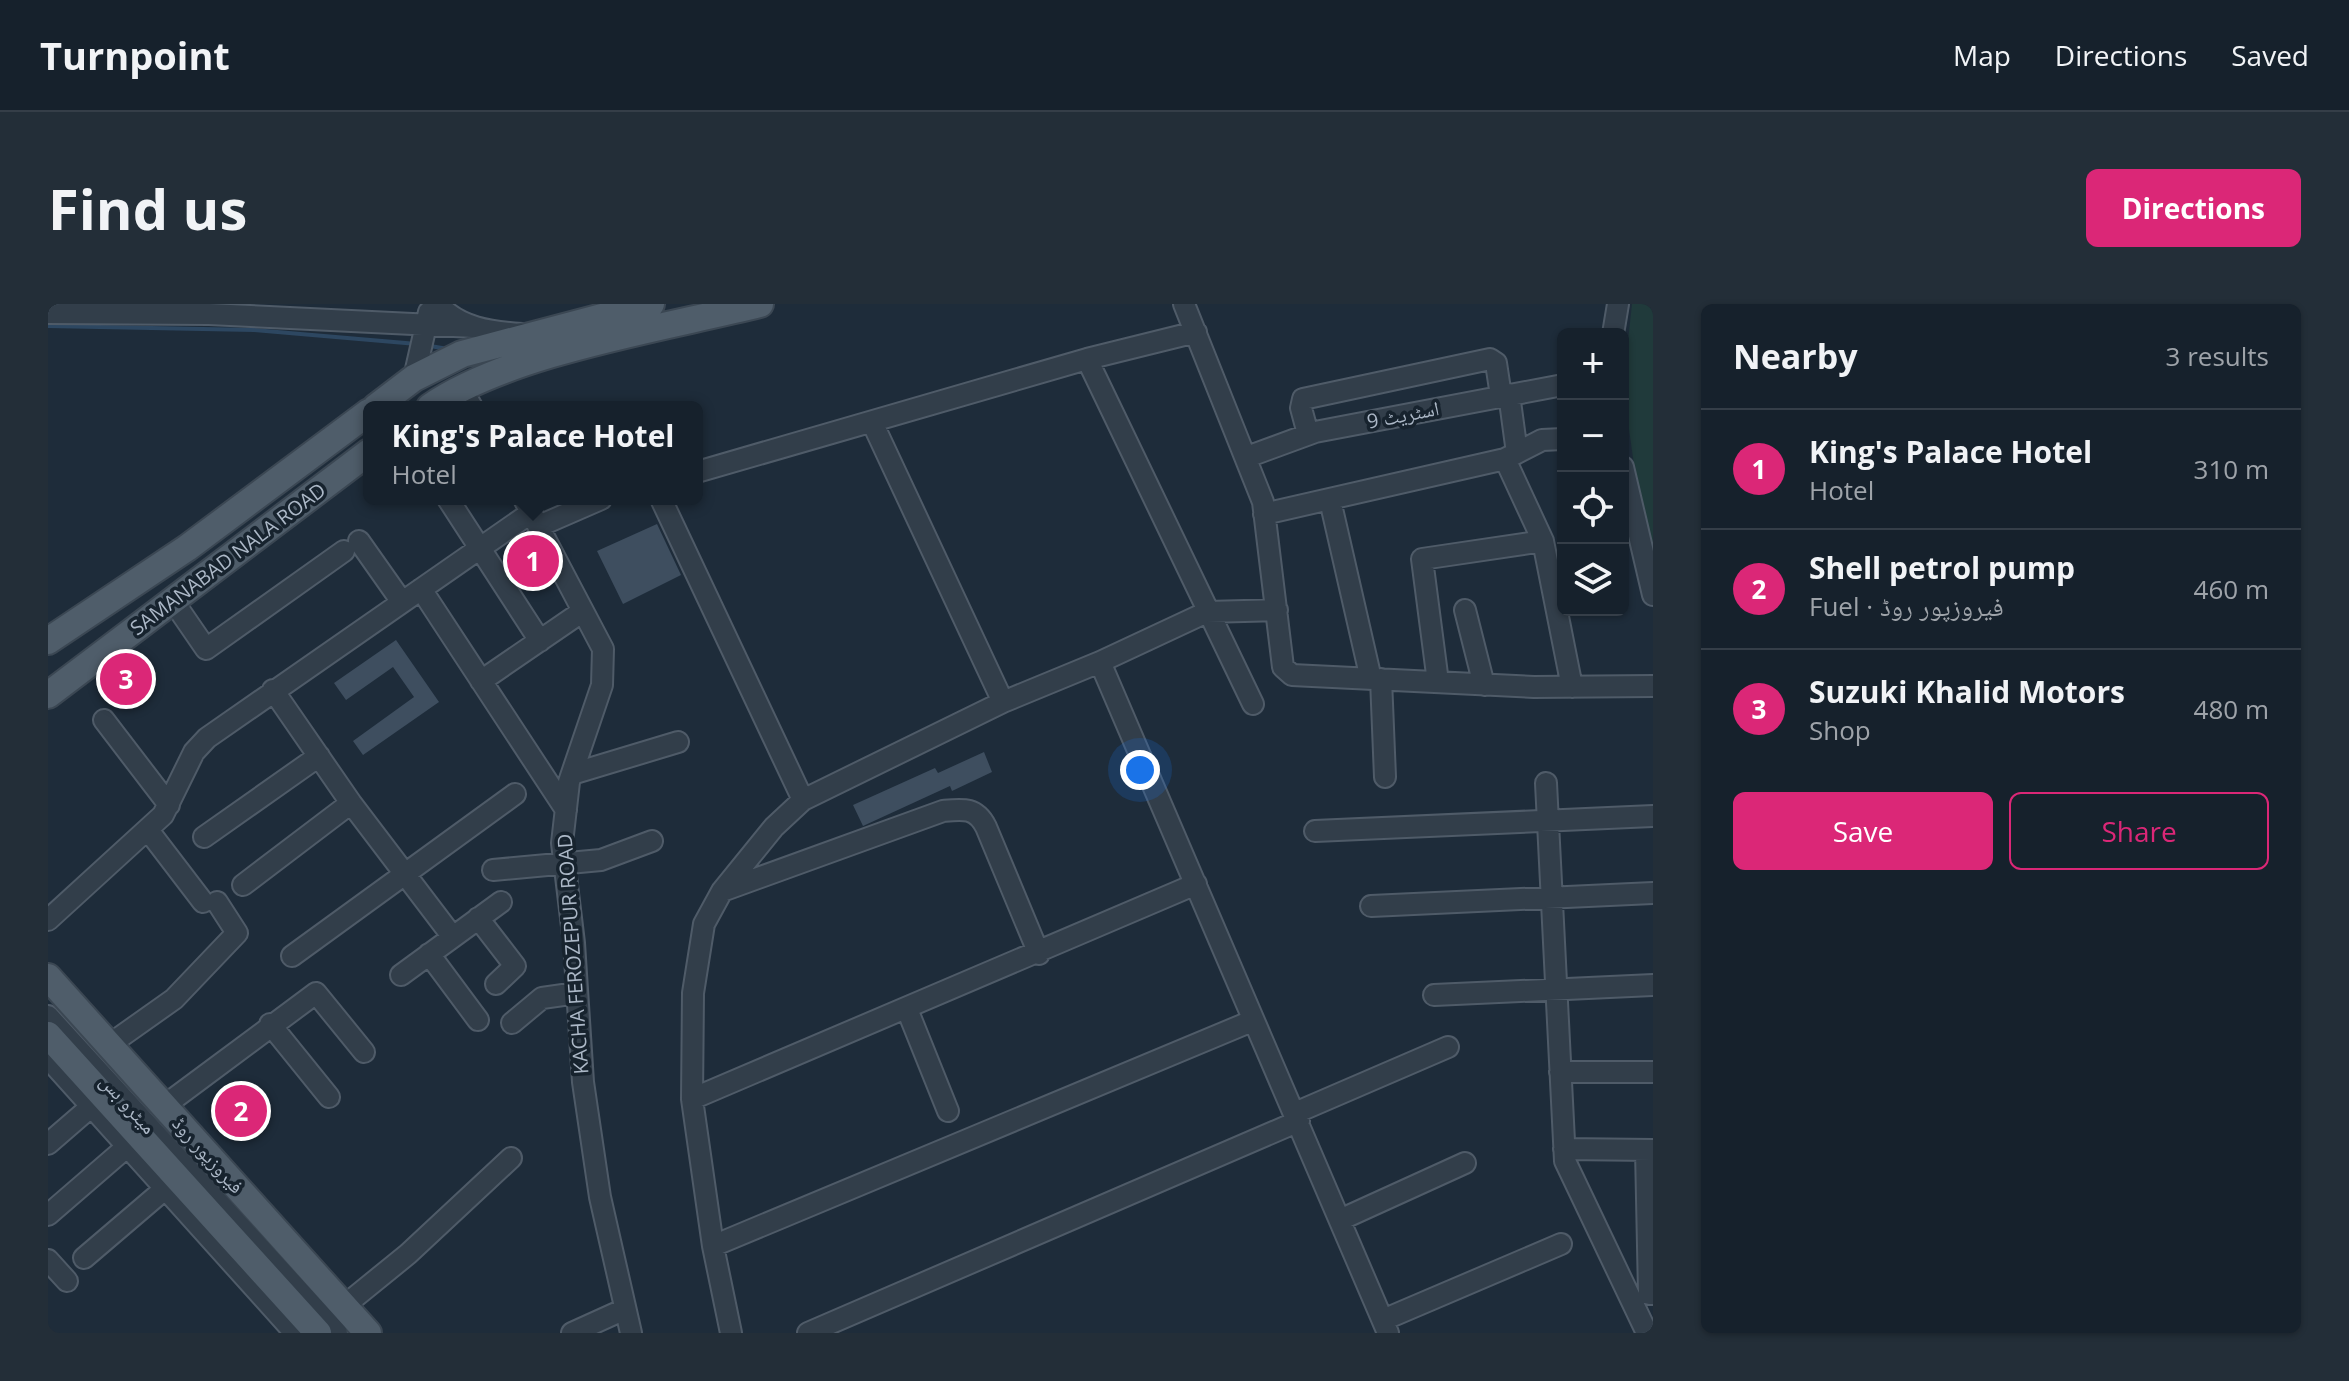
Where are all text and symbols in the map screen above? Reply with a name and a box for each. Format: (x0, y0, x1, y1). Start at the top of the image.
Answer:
text: Turnpoint (40, 29, 230, 81)
text: Map (1953, 36, 2011, 74)
text: Directions (2055, 36, 2187, 74)
text: Saved (2231, 36, 2309, 74)
button: Directions (2086, 169, 2301, 247)
text: Find us (48, 170, 247, 246)
map controls (1557, 328, 1629, 616)
button: + (1557, 328, 1629, 400)
text: Nearby (1733, 333, 1858, 379)
text: 3 results (2166, 338, 2269, 374)
street label: اسٹریٹ 9 (1364, 394, 1441, 435)
button: − (1557, 400, 1629, 472)
popup (363, 401, 703, 505)
text: King's Palace Hotel (391, 415, 675, 456)
text: King's Palace Hotel (1809, 431, 2092, 472)
text: 1 (1752, 451, 1766, 487)
text: 310 m (2194, 451, 2269, 487)
text: Hotel (391, 456, 457, 492)
button: locate (1557, 472, 1629, 544)
text: Hotel (1809, 472, 1874, 508)
street label: SAMANABAD NALA ROAD (124, 476, 331, 641)
pin: 1 (507, 531, 559, 591)
button: layers (1557, 544, 1629, 616)
text: Shell petrol pump (1809, 547, 2075, 588)
text: 2 (1752, 571, 1766, 607)
text: 460 m (2194, 571, 2269, 607)
text: Fuel · فیروزپور روڈ (1809, 588, 2004, 624)
pin: 3 (100, 649, 152, 709)
text: Suzuki Khalid Motors (1809, 671, 2125, 712)
text: 3 (1752, 691, 1766, 727)
text: 480 m (2194, 691, 2269, 727)
text: Shop (1809, 712, 1871, 748)
your location (1120, 750, 1160, 790)
button: Save (1733, 792, 1993, 870)
button: Share (2009, 792, 2269, 870)
street label: KACHA FEROZEPUR ROAD (551, 833, 594, 1075)
street label: میٹرو بس (94, 1068, 162, 1139)
pin: 2 (215, 1081, 267, 1141)
street label: فیروزپور روڈ (166, 1110, 250, 1199)

